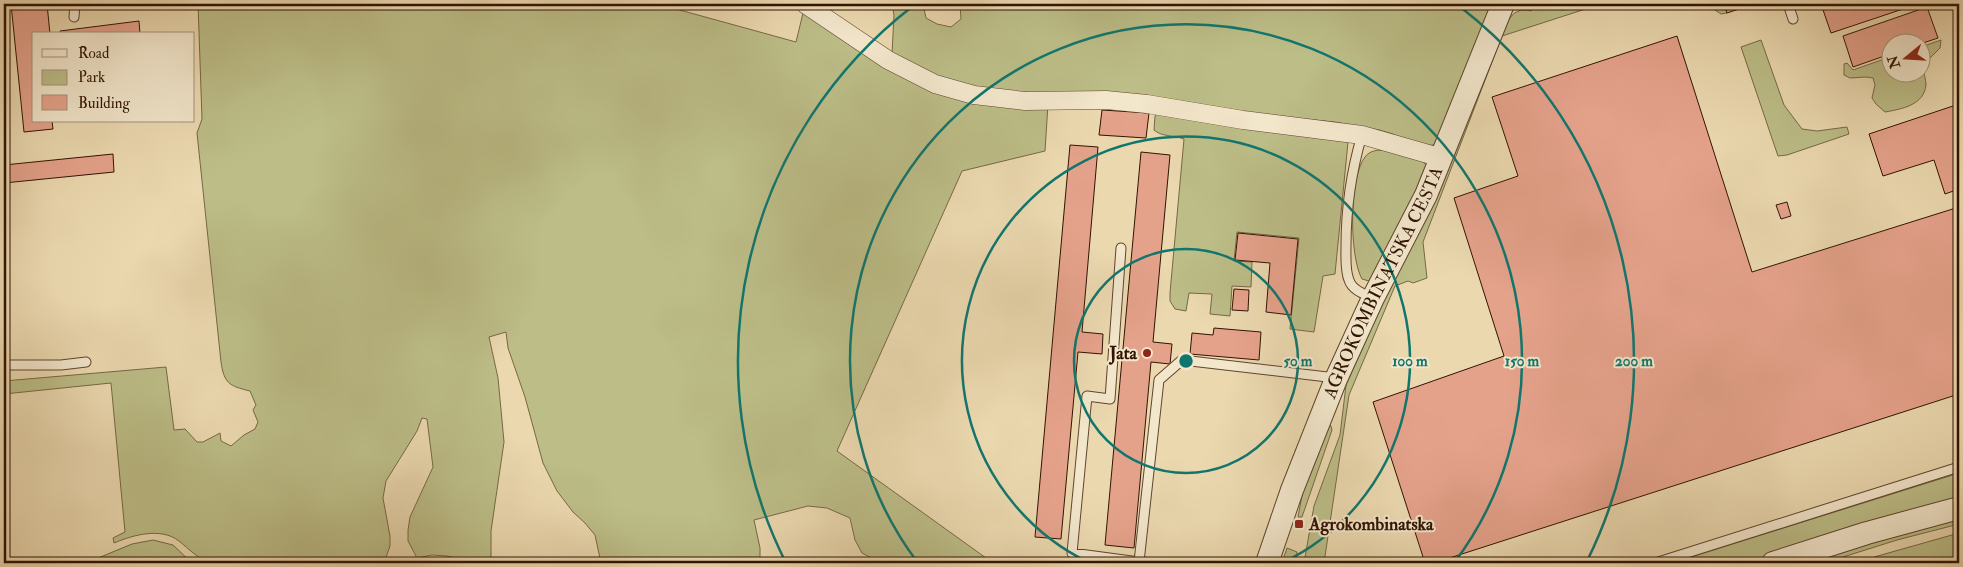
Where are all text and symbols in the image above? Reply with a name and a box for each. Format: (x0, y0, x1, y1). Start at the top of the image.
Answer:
legend (32, 32, 195, 122)
north arrow (1880, 32, 1930, 82)
text: Road (78, 44, 110, 63)
text: N (1884, 53, 1904, 71)
text: Park (78, 68, 105, 87)
text: Building (78, 94, 130, 113)
street label: AGROKOMBINATSKA CESTA (1318, 163, 1449, 403)
place label: Jata (1108, 342, 1138, 365)
marker: Jata (1141, 347, 1153, 359)
centre of rings (1177, 352, 1195, 370)
text: 50 m (1284, 352, 1313, 371)
text: 100 m (1392, 352, 1428, 371)
text: 150 m (1505, 352, 1539, 371)
text: 200 m (1615, 352, 1653, 371)
place label: Agrokombinatska (1308, 513, 1434, 536)
marker: Agrokombinatska (1293, 518, 1305, 530)

